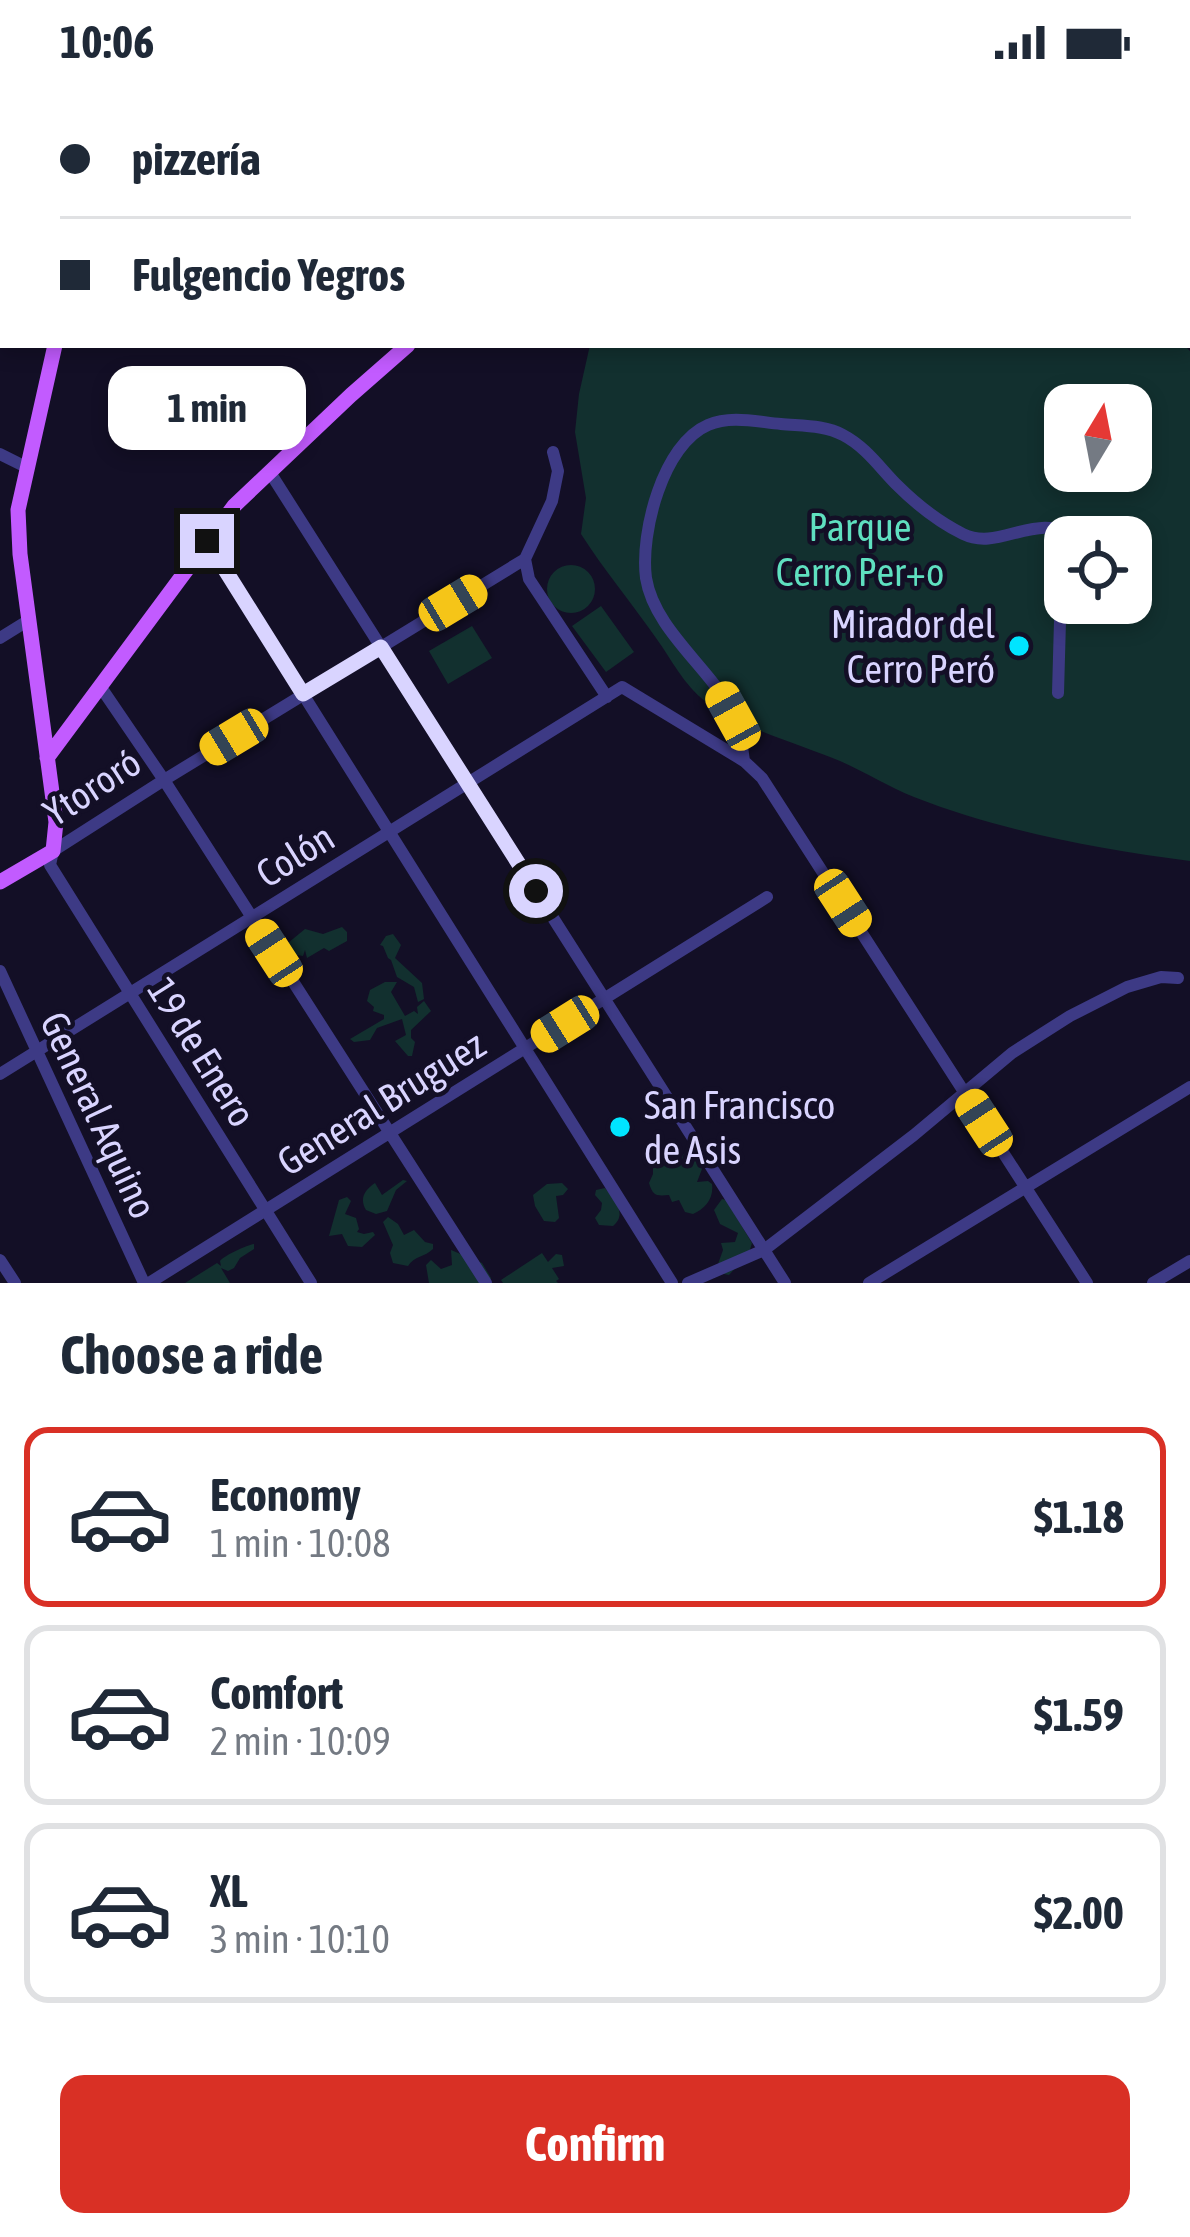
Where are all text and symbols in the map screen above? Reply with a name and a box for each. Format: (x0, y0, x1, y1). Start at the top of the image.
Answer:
text: 10:06 (60, 16, 154, 68)
text: pizzería (132, 133, 261, 185)
text: Fulgencio Yegros (132, 249, 405, 301)
callout: 1 min (108, 367, 306, 451)
north arrow (1044, 384, 1152, 492)
map controls (1044, 384, 1152, 624)
text: 1 min (167, 386, 247, 430)
park label: Parque Cerro Per+o (776, 505, 944, 594)
route end (180, 514, 234, 568)
button: locate (1044, 516, 1152, 624)
car (413, 569, 493, 637)
place label: Mirador del Cerro Peró (831, 602, 995, 691)
marker: Mirador del Cerro Peró (1006, 633, 1032, 659)
car (700, 676, 766, 756)
car (194, 703, 274, 771)
street label: Ytororó (35, 740, 149, 834)
street label: Colón (248, 814, 342, 896)
car (808, 863, 878, 943)
route start (509, 864, 563, 918)
car (239, 913, 309, 993)
street label: 19 de Enero (139, 970, 265, 1134)
car (525, 990, 605, 1058)
street label: General Aquino (32, 1005, 166, 1225)
street label: General Bruguez (269, 1022, 493, 1184)
place label: San Francisco de Asis (644, 1083, 835, 1172)
car (949, 1083, 1019, 1163)
marker: San Francisco de Asis (607, 1114, 633, 1140)
text: Choose a ride (60, 1324, 323, 1385)
icon: car (66, 1463, 174, 1571)
text: Economy (210, 1469, 361, 1521)
text: $1.18 (1034, 1491, 1124, 1543)
text: 1 min · 10:08 (210, 1521, 391, 1565)
icon: car (66, 1661, 174, 1769)
text: Comfort (210, 1667, 343, 1719)
text: $1.59 (1034, 1689, 1124, 1741)
text: 2 min · 10:09 (210, 1719, 391, 1763)
icon: car (66, 1859, 174, 1967)
text: XL (210, 1865, 248, 1917)
text: $2.00 (1034, 1887, 1124, 1939)
text: 3 min · 10:10 (210, 1917, 390, 1961)
button: Confirm (60, 2075, 1130, 2213)

